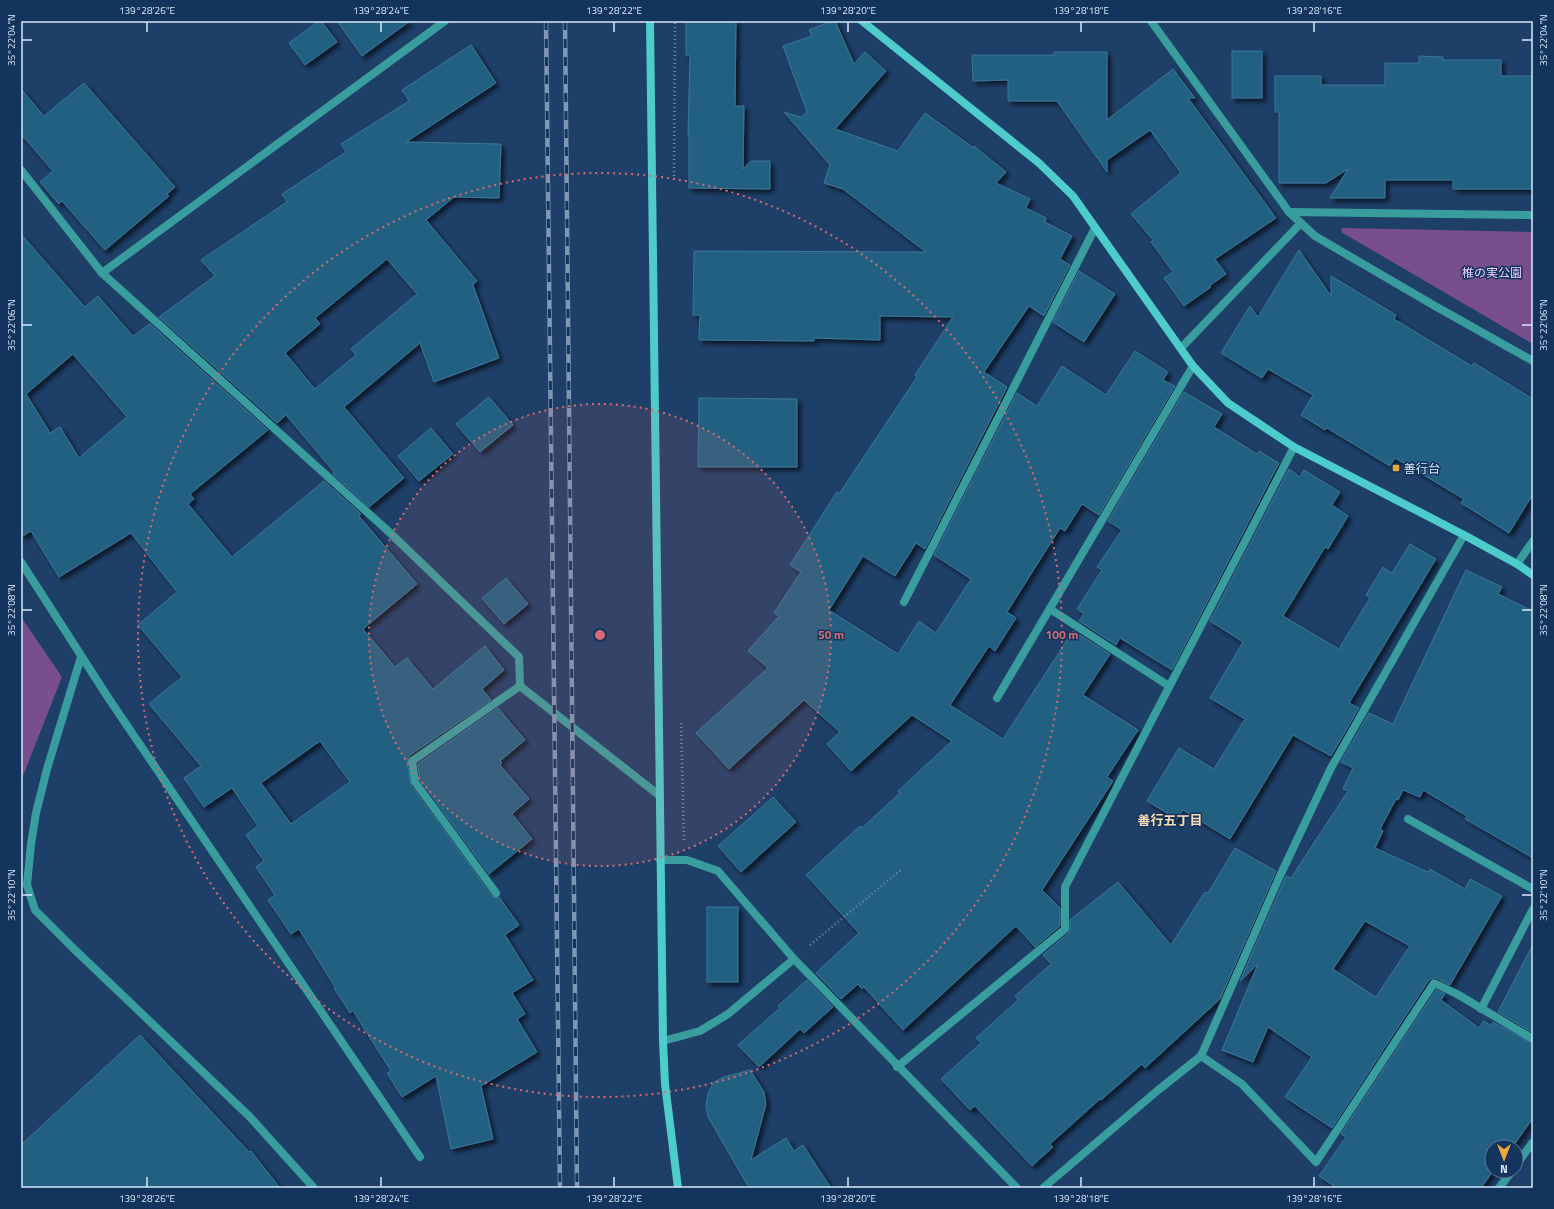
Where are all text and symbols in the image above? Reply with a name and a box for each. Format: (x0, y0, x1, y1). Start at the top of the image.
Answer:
text: 139°28'26"E (119, 3, 176, 18)
text: 139°28'24"E (353, 3, 410, 18)
text: 139°28'22"E (586, 3, 643, 18)
text: 139°28'20"E (820, 3, 877, 18)
text: 139°28'18"E (1053, 3, 1110, 18)
text: 139°28'16"E (1286, 3, 1343, 18)
text: 35°22'04"N (4, 14, 19, 66)
text: 35°22'04"N (1536, 14, 1551, 66)
park label: 椎の実公園 (1462, 263, 1522, 282)
text: 35°22'06"N (4, 299, 19, 351)
text: 35°22'06"N (1536, 299, 1551, 351)
place label: 善行台 (1404, 459, 1440, 478)
marker: 善行台 (1391, 463, 1401, 473)
text: 35°22'08"N (4, 584, 19, 636)
text: 35°22'08"N (1536, 584, 1551, 636)
text: 50 m (818, 625, 844, 644)
text: 100 m (1046, 625, 1078, 644)
centre of rings (593, 628, 607, 642)
district label: 善行五丁目 (1137, 810, 1203, 830)
text: 35°22'10"N (4, 869, 19, 921)
text: 35°22'10"N (1536, 869, 1551, 921)
north arrow (1484, 1139, 1524, 1179)
text: N (1500, 1161, 1508, 1177)
text: 139°28'26"E (119, 1191, 176, 1206)
text: 139°28'24"E (353, 1191, 410, 1206)
text: 139°28'22"E (586, 1191, 643, 1206)
text: 139°28'20"E (820, 1191, 877, 1206)
text: 139°28'18"E (1053, 1191, 1110, 1206)
text: 139°28'16"E (1286, 1191, 1343, 1206)

